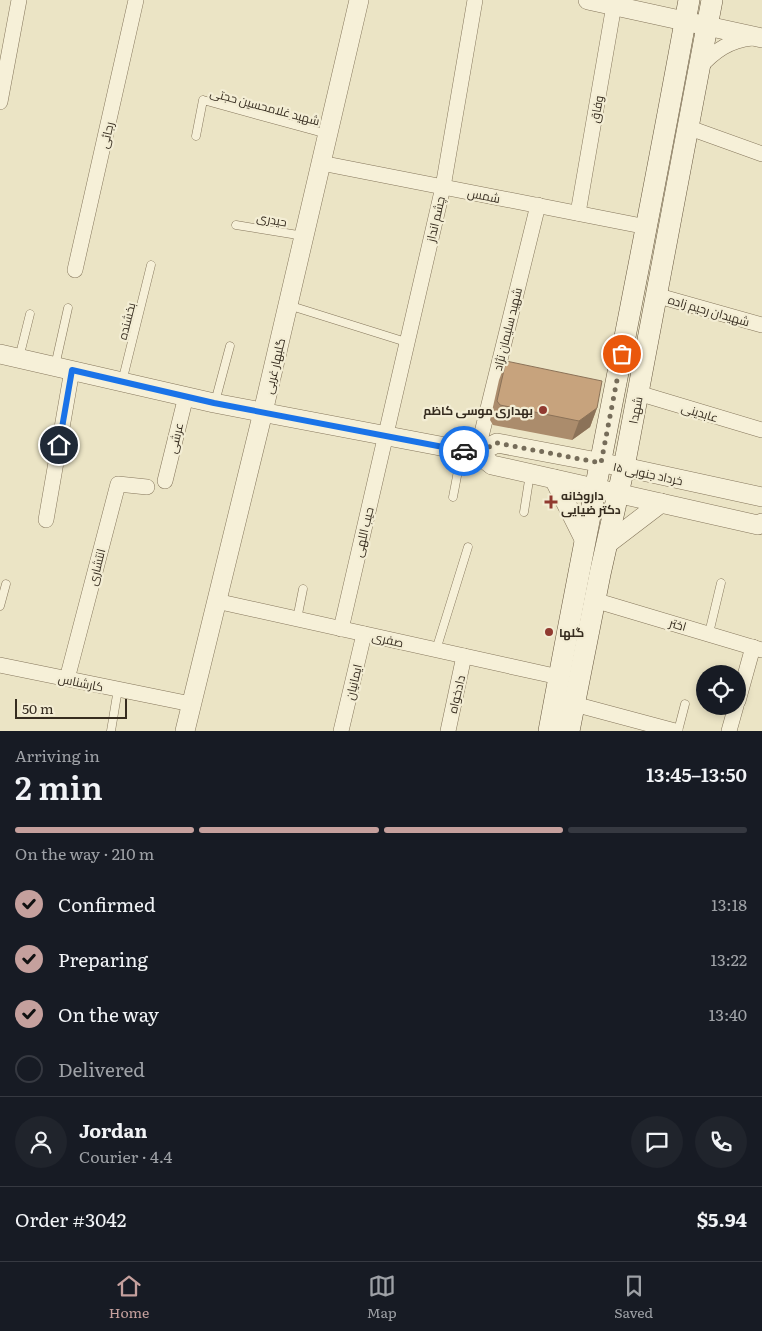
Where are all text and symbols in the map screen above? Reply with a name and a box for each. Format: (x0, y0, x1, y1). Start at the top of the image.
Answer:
street label: شهید غلامحسین حجتی (208, 83, 322, 129)
street label: وفاق (585, 94, 607, 124)
street label: رجائی (94, 120, 118, 150)
street label: شمس (466, 183, 502, 207)
street label: چشم انداز (421, 194, 450, 245)
street label: حیدری (255, 207, 289, 231)
street label: شهید سلیمان نژاد (488, 285, 526, 373)
street label: شهیدان رحیم زاده (666, 290, 752, 330)
street label: بخشنده (113, 301, 139, 341)
pin (601, 333, 643, 375)
street label: گلبهار غربی (259, 336, 289, 396)
icon: bag (608, 340, 636, 368)
street label: شهدا (624, 395, 646, 425)
street label: عابدینی (679, 398, 721, 426)
place label: بهداری موسی کاظم (423, 401, 533, 419)
marker: بهداری موسی کاظم (537, 404, 549, 416)
street label: عرشی (163, 421, 187, 455)
pin (38, 424, 80, 466)
courier (439, 426, 489, 476)
icon: home (45, 431, 73, 459)
icon: car (450, 437, 478, 465)
street label: ۱۵ خرداد جنوبی (611, 457, 685, 489)
place label: داروخانه دکتر ضیایی (561, 486, 621, 518)
marker: داروخانه دکتر ضیایی (545, 496, 557, 508)
street label: حیب اللهی (348, 505, 378, 559)
street label: انتشاری (83, 547, 109, 587)
street label: اختر (666, 613, 689, 635)
place label: گلها (559, 623, 584, 641)
marker: گلها (543, 626, 555, 638)
street label: صفری (370, 627, 406, 651)
street label: ایمانیان (340, 662, 366, 702)
map controls (696, 665, 746, 715)
button: locate (696, 665, 746, 715)
street label: کارشناس (57, 668, 105, 696)
street label: دادخواه (443, 673, 469, 715)
scale bar (15, 696, 128, 719)
text: 50 m (22, 698, 54, 718)
text: Arriving in (15, 743, 100, 767)
text: 13:45–13:50 (646, 760, 747, 788)
text: 2 min (15, 762, 103, 810)
text: On the way · 210 m (15, 841, 154, 865)
icon: check (15, 890, 43, 918)
text: Confirmed (58, 890, 156, 918)
text: 13:18 (711, 892, 747, 916)
icon: check (15, 945, 43, 973)
text: Preparing (58, 945, 148, 973)
text: 13:22 (710, 947, 747, 971)
icon: check (15, 1000, 43, 1028)
text: On the way (58, 1000, 159, 1028)
text: 13:40 (709, 1002, 747, 1026)
text: Delivered (58, 1055, 145, 1083)
button: person (15, 1116, 67, 1168)
text: Jordan (79, 1116, 148, 1144)
button: chat (631, 1116, 683, 1168)
button: phone (695, 1116, 747, 1168)
text: Courier · 4.4 (79, 1144, 172, 1168)
text: Order #3042 (15, 1205, 126, 1233)
text: $5.94 (697, 1205, 747, 1233)
tab: Home (109, 1272, 149, 1322)
tab: Map (367, 1272, 397, 1322)
tab: Saved (614, 1272, 653, 1322)

